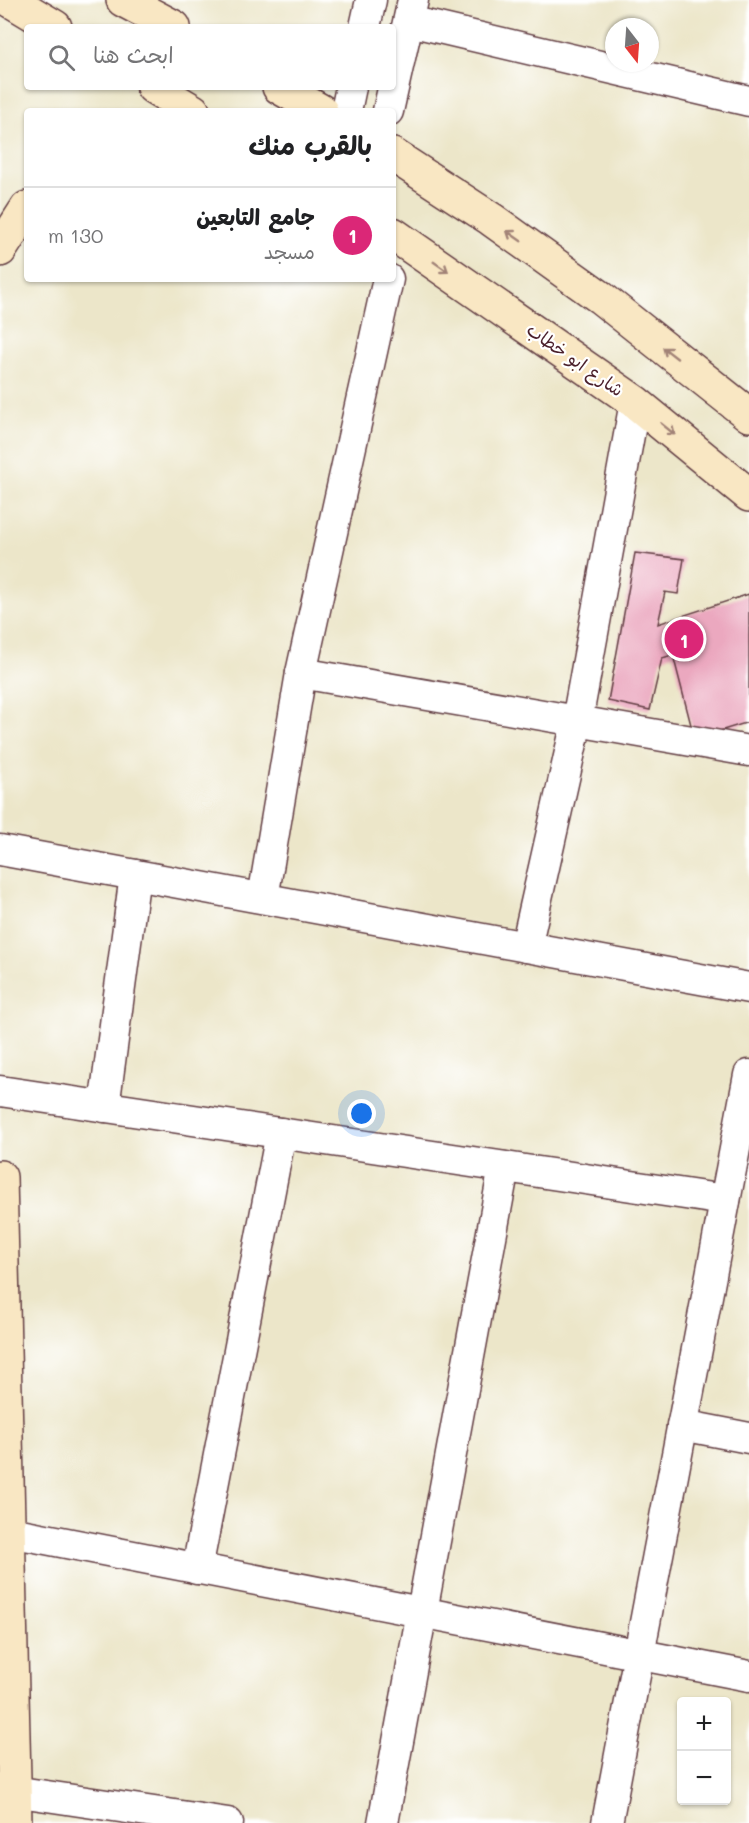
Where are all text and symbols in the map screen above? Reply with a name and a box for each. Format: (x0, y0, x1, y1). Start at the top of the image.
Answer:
north arrow (605, 18, 659, 72)
search box (24, 24, 396, 90)
text: ابحث هنا (93, 40, 174, 69)
icon: search (45, 41, 78, 74)
text: بالقرب منك (249, 128, 372, 162)
text: جامع التابعين (196, 202, 315, 231)
text: 130 m (48, 222, 103, 248)
text: 1 (348, 222, 357, 248)
one-way arrow (506, 230, 522, 242)
text: مسجد (264, 238, 315, 264)
one-way arrow (433, 261, 449, 273)
street label: شارع ابو خطاب (522, 317, 629, 402)
one-way arrow (662, 346, 678, 359)
one-way arrow (660, 423, 676, 436)
pin: 1 (664, 616, 704, 662)
your location (347, 1099, 376, 1128)
map controls (677, 1697, 731, 1805)
button: + (677, 1697, 731, 1751)
button: − (677, 1751, 731, 1805)

